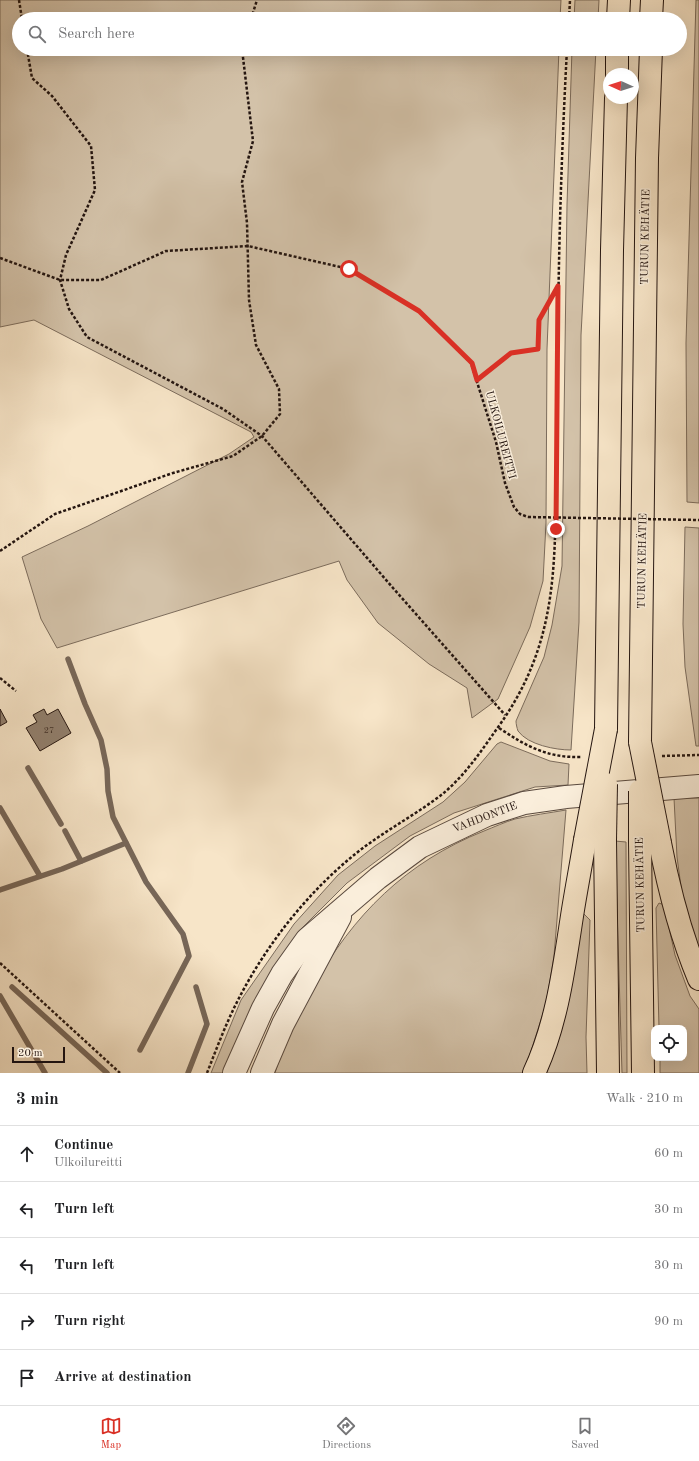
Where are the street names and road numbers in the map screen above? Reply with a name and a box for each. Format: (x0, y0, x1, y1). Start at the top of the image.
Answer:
street label: TURUN KEHÄTIE (638, 189, 652, 285)
street label: ULKOILUREITTI (483, 390, 517, 480)
street label: TURUN KEHÄTIE (635, 513, 649, 609)
street label: VAHDONTIE (451, 801, 519, 835)
street label: TURUN KEHÄTIE (633, 837, 647, 933)

